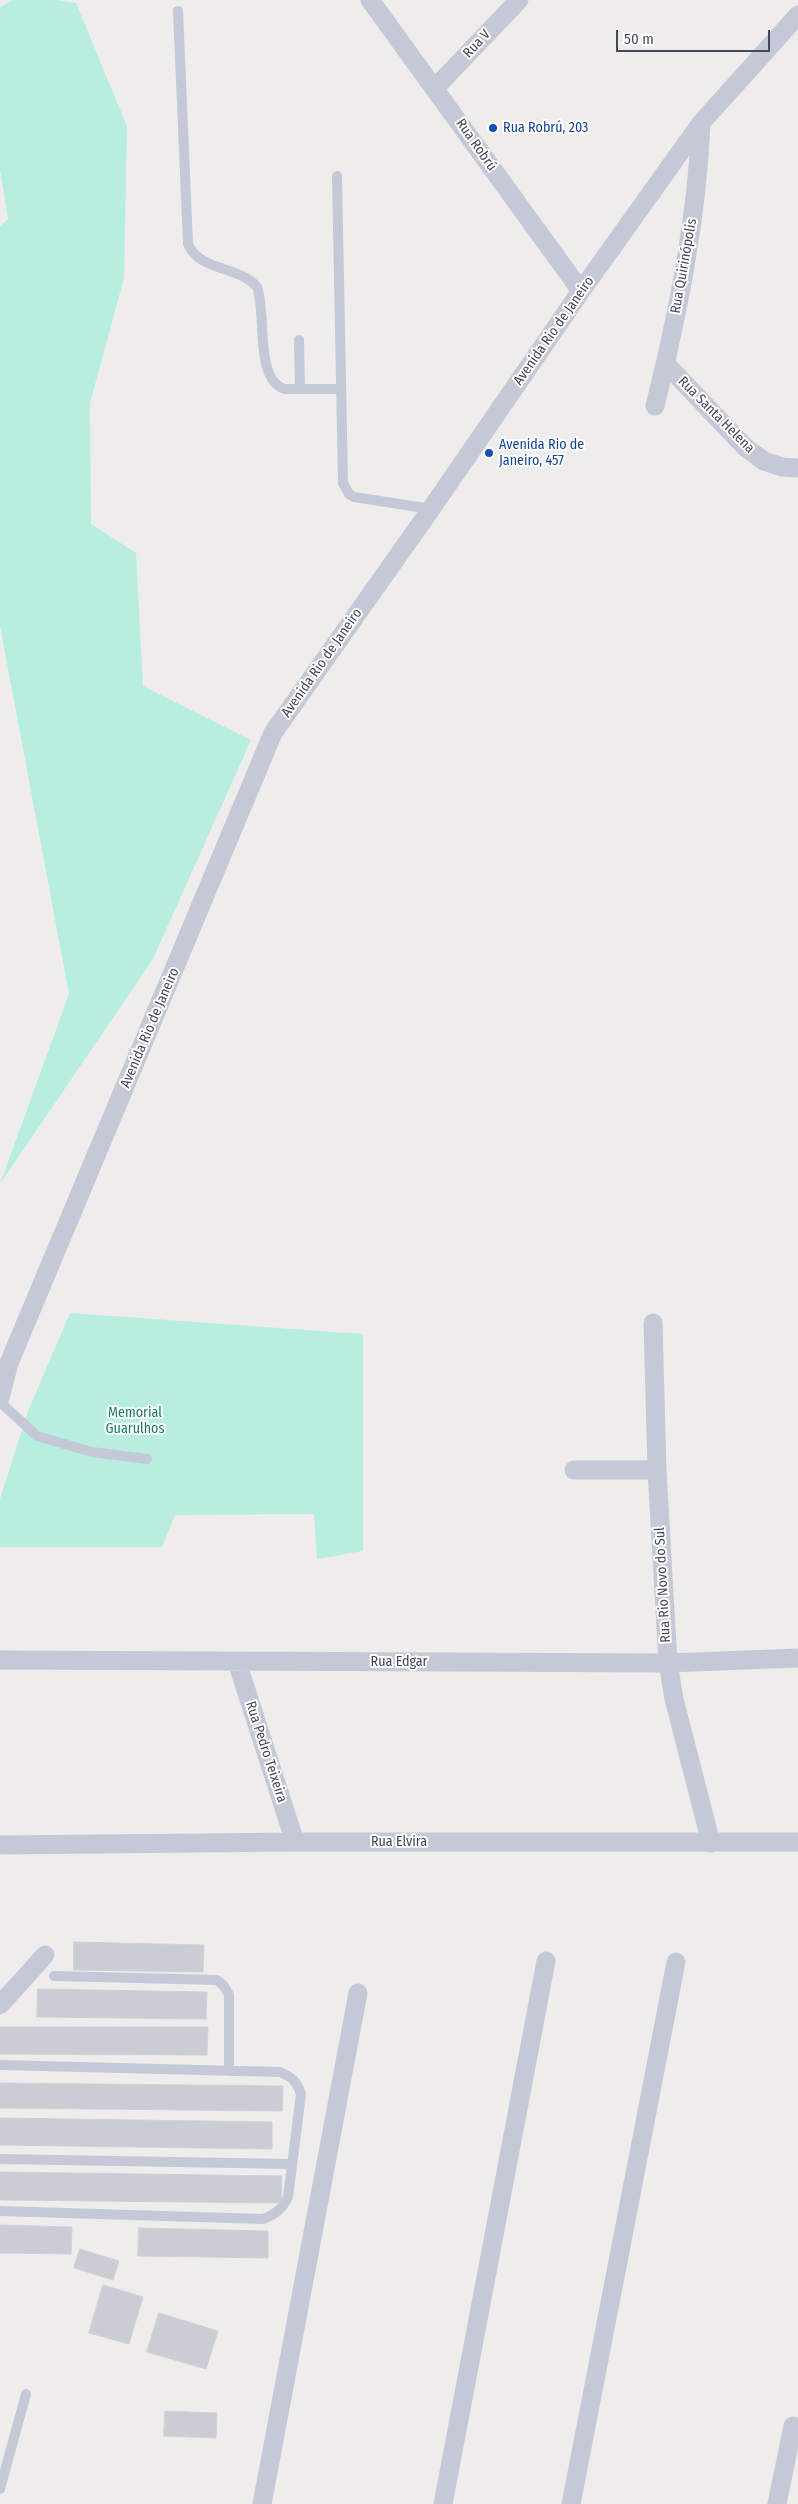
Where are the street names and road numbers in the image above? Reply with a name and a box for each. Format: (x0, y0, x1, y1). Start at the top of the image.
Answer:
street label: Rua V (460, 26, 494, 62)
street label: Rua Robrú (452, 116, 500, 174)
street label: Rua Quirinópolis (667, 217, 701, 315)
street label: Avenida Rio de Janeiro (510, 273, 598, 389)
street label: Rua Santa Helena (674, 373, 758, 457)
street label: Avenida Rio de Janeiro (278, 605, 366, 721)
street label: Avenida Rio de Janeiro (117, 965, 183, 1091)
street label: Rua Rio Novo do Sul (652, 1527, 674, 1643)
street label: Rua Edgar (371, 1654, 427, 1670)
street label: Rua Pedro Teixeira (242, 1699, 290, 1805)
street label: Rua Elvira (371, 1834, 427, 1850)

